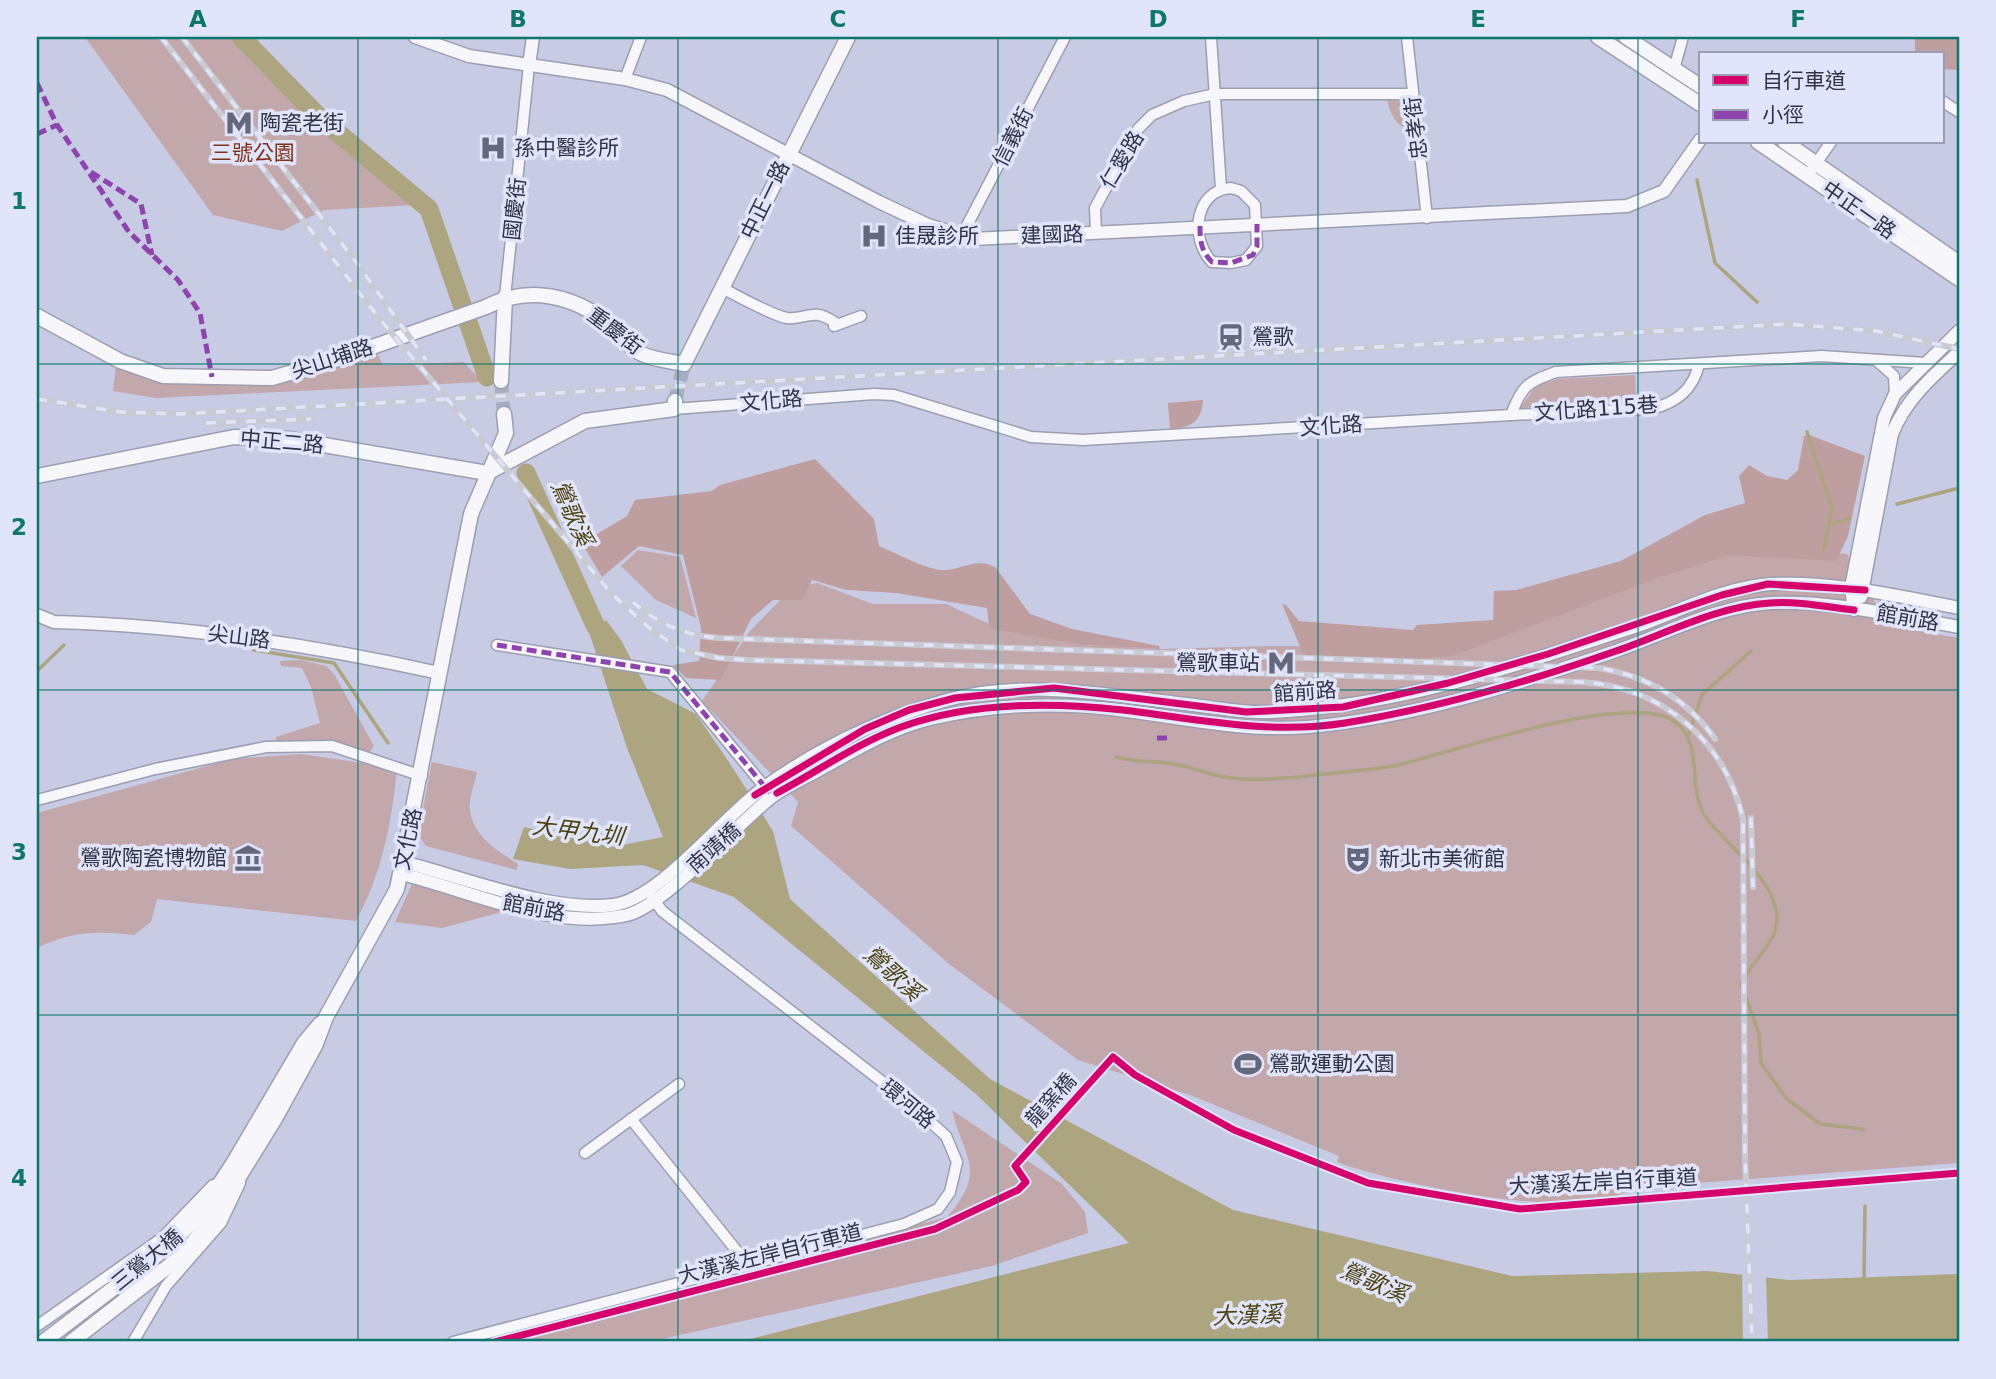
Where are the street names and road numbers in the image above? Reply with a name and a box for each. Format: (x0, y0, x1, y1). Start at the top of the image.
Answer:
street label: 忠孝街 (1400, 95, 1432, 161)
street label: 信義街 (988, 103, 1038, 171)
street label: 仁愛路 (1095, 127, 1149, 193)
street label: 中正一路 (736, 157, 794, 243)
street label: 國慶街 (500, 176, 530, 242)
street label: 中正一路 (1818, 176, 1900, 244)
street label: 建國路 (1020, 222, 1084, 248)
street label: 重慶街 (583, 302, 647, 360)
street label: 尖山埔路 (288, 335, 376, 383)
street label: 文化路 (739, 386, 803, 416)
street label: 文化路115巷 (1533, 393, 1659, 425)
street label: 文化路 (1299, 412, 1363, 440)
street label: 中正二路 (239, 426, 325, 458)
street label: 館前路 (1875, 601, 1941, 635)
street label: 尖山路 (206, 621, 272, 653)
street label: 館前路 (1273, 678, 1337, 706)
street label: 文化路 (390, 806, 426, 872)
street label: 南靖橋 (683, 818, 745, 878)
street label: 館前路 (501, 890, 567, 926)
street label: 龍窯橋 (1021, 1069, 1081, 1131)
street label: 環河路 (876, 1075, 940, 1133)
street label: 大漢溪左岸自行車道 (1508, 1165, 1698, 1199)
street label: 大漢溪左岸自行車道 (675, 1219, 865, 1289)
street label: 三鶯大橋 (107, 1224, 187, 1296)

